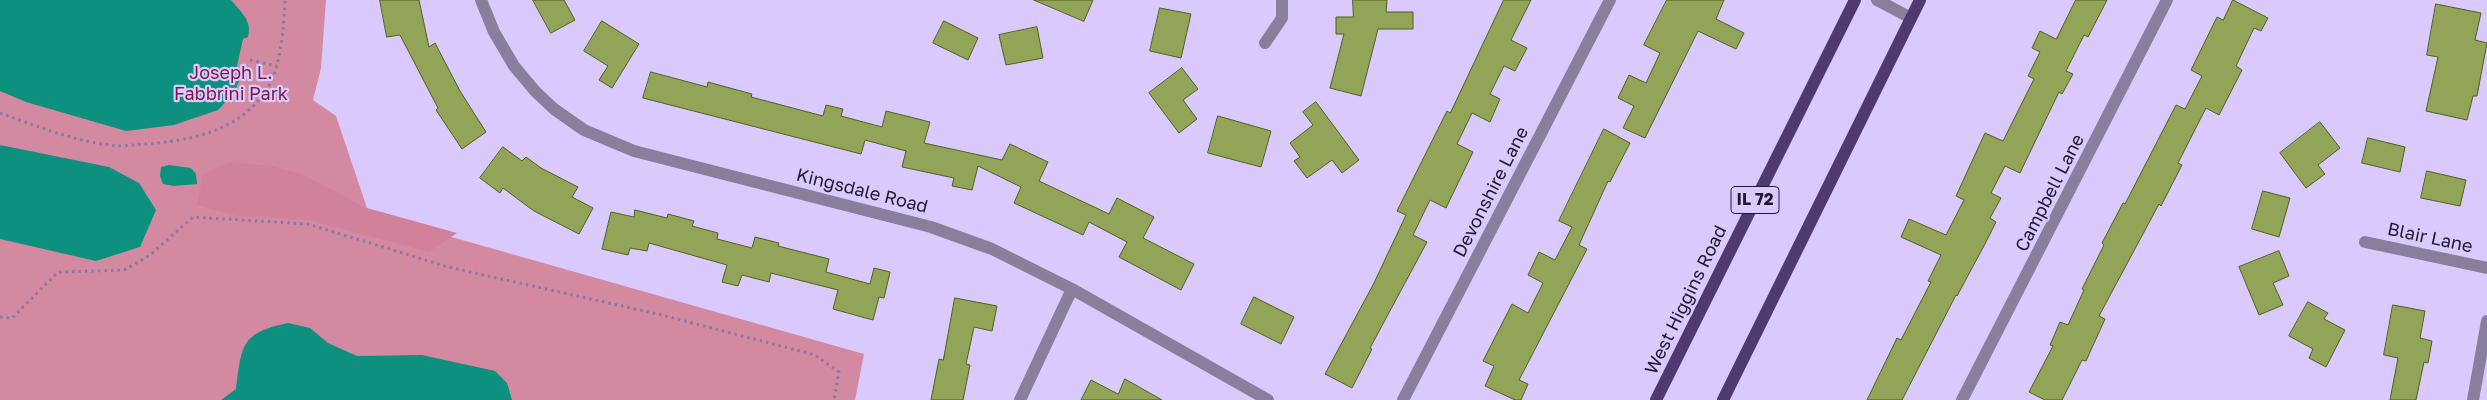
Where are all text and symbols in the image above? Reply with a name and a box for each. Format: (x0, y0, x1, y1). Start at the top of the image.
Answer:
park label: Joseph L. Fabbrini Park (174, 62, 288, 104)
street label: Devonshire Lane (1449, 123, 1533, 261)
street label: Campbell Lane (2011, 131, 2089, 255)
street label: Kingsdale Road (794, 164, 930, 218)
road number: IL 72 (1731, 186, 1779, 214)
street label: Blair Lane (2385, 218, 2475, 258)
street label: West Higgins Road (1641, 222, 1731, 378)

